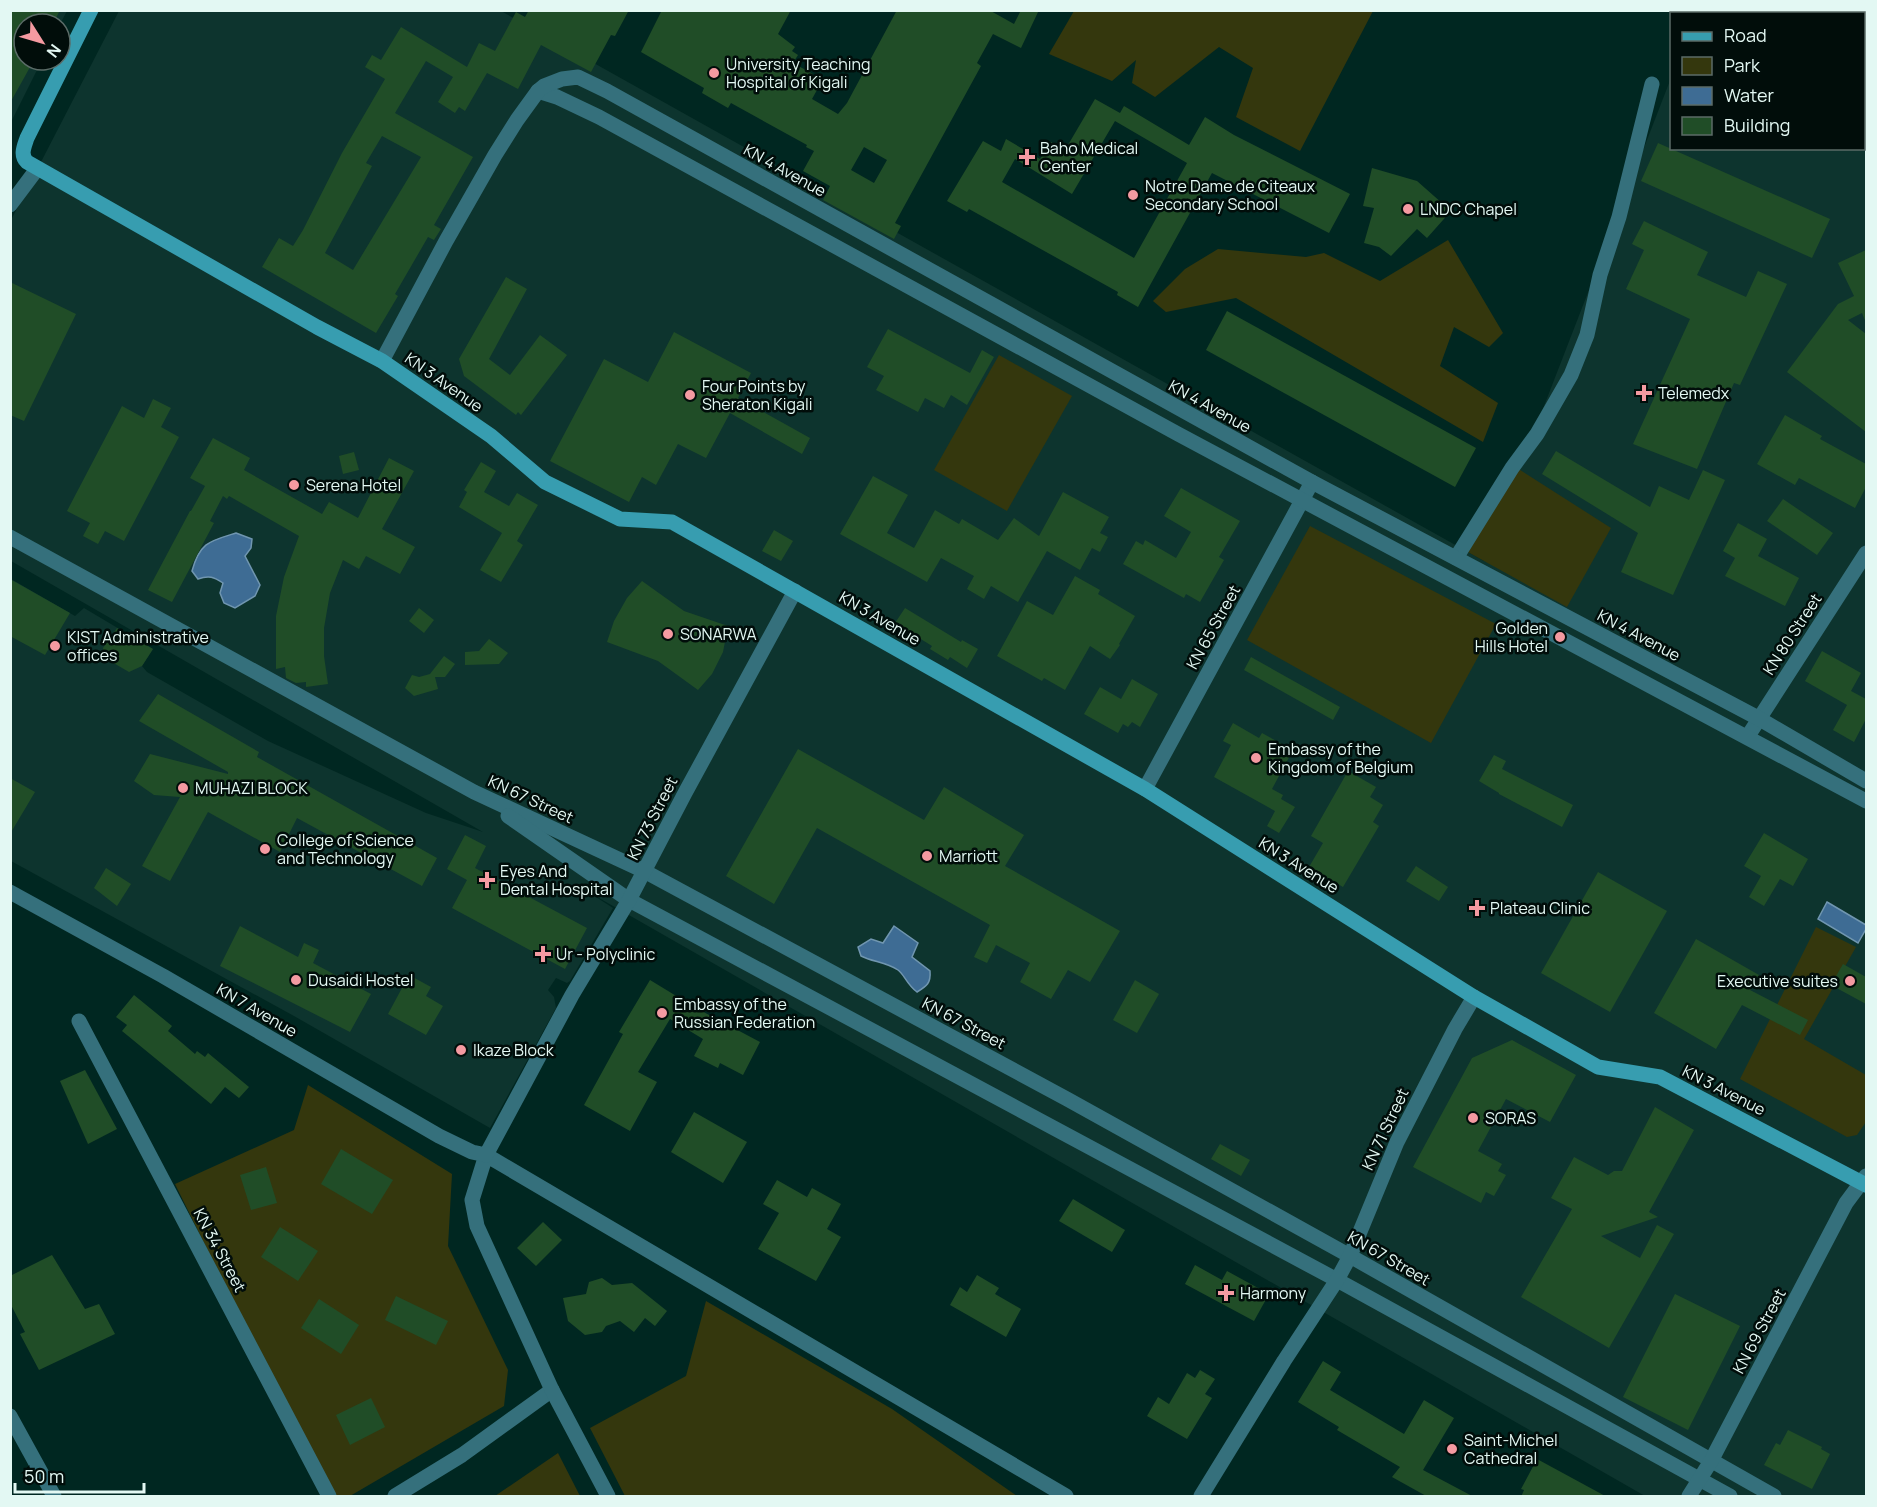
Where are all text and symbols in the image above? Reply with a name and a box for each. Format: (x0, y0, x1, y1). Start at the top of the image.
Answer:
north arrow (12, 12, 72, 72)
legend (1670, 12, 1865, 150)
text: Road (1724, 23, 1767, 47)
text: N (42, 40, 66, 62)
place label: University Teaching Hospital of Kigali (726, 53, 870, 93)
text: Park (1724, 53, 1761, 77)
marker: University Teaching Hospital of Kigali (707, 66, 721, 80)
text: Water (1724, 83, 1774, 107)
text: Building (1724, 113, 1790, 137)
place label: Baho Medical Center (1040, 137, 1138, 177)
street label: KN 4 Avenue (740, 138, 830, 202)
marker: Baho Medical Center (1018, 148, 1036, 166)
place label: Notre Dame de Citeaux Secondary School (1145, 175, 1316, 215)
marker: Notre Dame de Citeaux Secondary School (1126, 188, 1140, 202)
place label: LNDC Chapel (1420, 198, 1517, 220)
marker: LNDC Chapel (1401, 202, 1415, 216)
street label: KN 3 Avenue (401, 347, 487, 417)
street label: KN 4 Avenue (1165, 374, 1255, 438)
place label: Four Points by Sheraton Kigali (702, 375, 812, 415)
place label: Telemedx (1658, 382, 1730, 404)
marker: Telemedx (1635, 384, 1653, 402)
marker: Four Points by Sheraton Kigali (683, 388, 697, 402)
place label: Serena Hotel (306, 474, 401, 496)
marker: Serena Hotel (287, 478, 301, 492)
street label: KN 65 Street (1181, 581, 1245, 673)
street label: KN 3 Avenue (835, 586, 925, 650)
street label: KN 80 Street (1757, 589, 1827, 679)
street label: KN 4 Avenue (1594, 604, 1684, 666)
place label: Golden Hills Hotel (1475, 617, 1548, 657)
place label: SONARWA (680, 623, 757, 645)
place label: KIST Administrative offices (67, 626, 209, 666)
marker: SONARWA (661, 627, 675, 641)
marker: Golden Hills Hotel (1553, 630, 1567, 644)
marker: KIST Administrative offices (48, 639, 62, 653)
place label: Embassy of the Kingdom of Belgium (1268, 738, 1413, 778)
marker: Embassy of the Kingdom of Belgium (1249, 751, 1263, 765)
street label: KN 67 Street (485, 770, 577, 828)
street label: KN 73 Street (622, 773, 682, 863)
place label: MUHAZI BLOCK (195, 777, 308, 799)
marker: MUHAZI BLOCK (176, 781, 190, 795)
place label: College of Science and Technology (277, 829, 414, 869)
street label: KN 3 Avenue (1255, 832, 1343, 898)
marker: College of Science and Technology (258, 842, 272, 856)
place label: Marriott (939, 845, 998, 867)
marker: Marriott (920, 849, 934, 863)
place label: Eyes And Dental Hospital (500, 860, 613, 900)
marker: Eyes And Dental Hospital (478, 871, 496, 889)
place label: Plateau Clinic (1490, 897, 1590, 919)
marker: Plateau Clinic (1468, 899, 1486, 917)
place label: Ur - Polyclinic (556, 943, 655, 965)
marker: Ur - Polyclinic (534, 945, 552, 963)
place label: Dusaidi Hostel (308, 969, 414, 991)
place label: Executive suites (1717, 970, 1838, 992)
marker: Dusaidi Hostel (289, 973, 303, 987)
marker: Executive suites (1843, 974, 1857, 988)
street label: KN 7 Avenue (213, 978, 301, 1042)
street label: KN 67 Street (918, 992, 1010, 1054)
place label: Embassy of the Russian Federation (674, 993, 815, 1033)
marker: Embassy of the Russian Federation (655, 1006, 669, 1020)
place label: Ikaze Block (473, 1039, 555, 1061)
marker: Ikaze Block (454, 1043, 468, 1057)
street label: KN 3 Avenue (1679, 1060, 1769, 1120)
street label: KN 71 Street (1356, 1084, 1414, 1174)
place label: SORAS (1485, 1107, 1536, 1129)
marker: SORAS (1466, 1111, 1480, 1125)
street label: KN 34 Street (189, 1204, 251, 1296)
street label: KN 67 Street (1344, 1226, 1434, 1290)
place label: Harmony (1240, 1282, 1307, 1304)
marker: Harmony (1217, 1284, 1235, 1302)
street label: KN 69 Street (1727, 1285, 1791, 1377)
place label: Saint-Michel Cathedral (1464, 1429, 1558, 1469)
marker: Saint-Michel Cathedral (1445, 1442, 1459, 1456)
scale bar (15, 1456, 144, 1494)
text: 50 m (24, 1464, 64, 1488)

